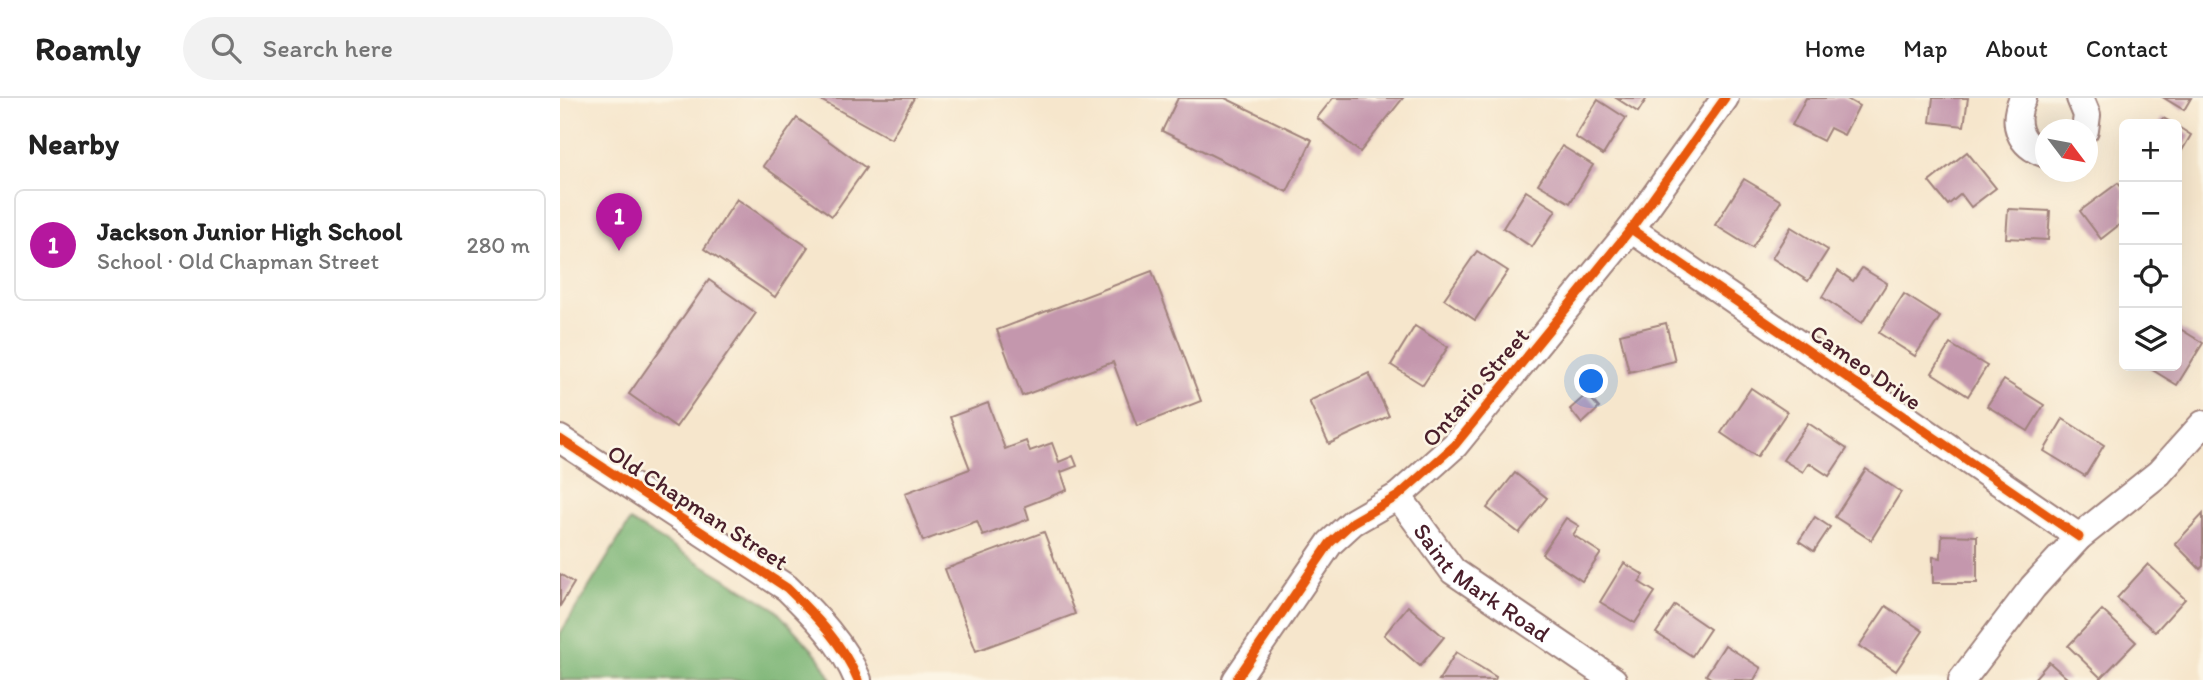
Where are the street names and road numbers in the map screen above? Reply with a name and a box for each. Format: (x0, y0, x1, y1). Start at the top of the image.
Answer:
street label: Cameo Drive (1804, 318, 1928, 416)
street label: Ontario Street (1415, 321, 1535, 453)
street label: Old Chapman Street (602, 438, 794, 576)
street label: Saint Mark Road (1408, 517, 1556, 648)

